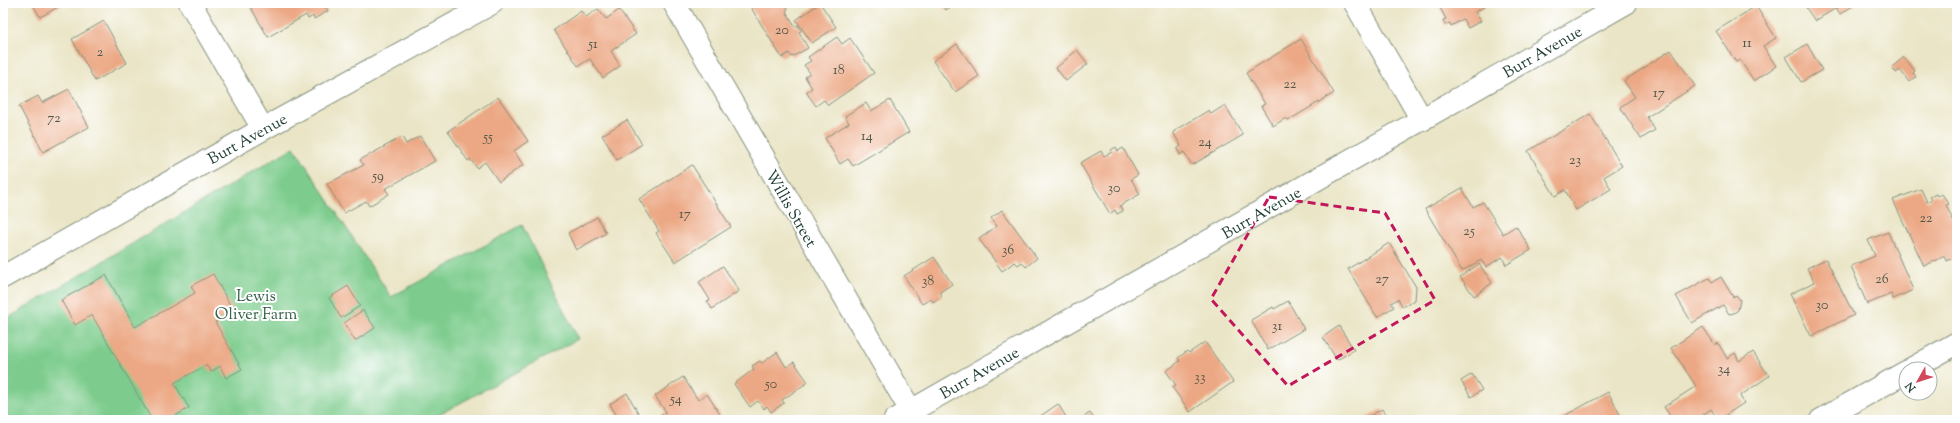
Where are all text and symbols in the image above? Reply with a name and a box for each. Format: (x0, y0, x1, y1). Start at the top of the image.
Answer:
house number: 20 (775, 21, 789, 41)
street label: Burr Avenue (1499, 21, 1587, 85)
house number: 11 (1742, 34, 1752, 54)
house number: 51 (587, 35, 598, 55)
house number: 2 (97, 43, 104, 63)
house number: 18 (833, 61, 845, 81)
house number: 22 (1283, 75, 1297, 95)
house number: 17 (1653, 84, 1665, 104)
house number: 72 (47, 109, 61, 129)
street label: Burt Avenue (204, 109, 292, 171)
house number: 14 (861, 127, 873, 147)
house number: 55 (482, 128, 493, 148)
house number: 24 (1198, 133, 1212, 153)
house number: 23 (1569, 151, 1581, 171)
street label: Willis Street (758, 166, 822, 253)
house number: 59 (371, 167, 384, 187)
house number: 30 (1108, 179, 1120, 199)
street label: Burr Avenue (1218, 182, 1306, 246)
house number: 17 (679, 205, 691, 225)
house number: 22 (1919, 209, 1933, 229)
house number: 25 (1463, 222, 1475, 242)
house number: 36 (1002, 241, 1014, 261)
house number: 27 (1375, 270, 1389, 290)
house number: 26 (1875, 270, 1889, 290)
house number: 38 (922, 272, 934, 292)
park label: Lewis Oliver Farm (215, 286, 297, 327)
house number: 30 (1816, 296, 1828, 316)
house number: 31 (1272, 317, 1282, 337)
street label: Burr Avenue (936, 342, 1024, 406)
house number: 34 (1718, 360, 1730, 380)
north arrow (1898, 361, 1938, 401)
house number: 33 (1194, 368, 1206, 388)
house number: 50 (764, 375, 777, 395)
text: N (1902, 378, 1921, 396)
house number: 54 (669, 390, 682, 410)

